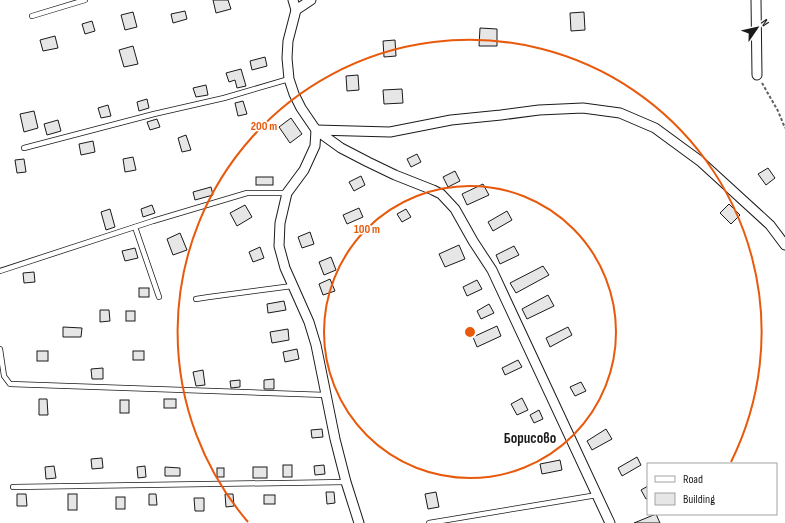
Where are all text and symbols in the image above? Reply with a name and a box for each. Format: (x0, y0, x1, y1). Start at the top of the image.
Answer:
north arrow (737, 8, 777, 48)
text: N (758, 17, 772, 29)
text: 200 m (251, 119, 277, 134)
text: 100 m (354, 222, 380, 237)
centre of rings (463, 325, 477, 339)
district label: Борисово (504, 429, 556, 448)
legend (647, 463, 777, 515)
text: Road (683, 472, 703, 487)
text: Building (683, 492, 715, 507)

